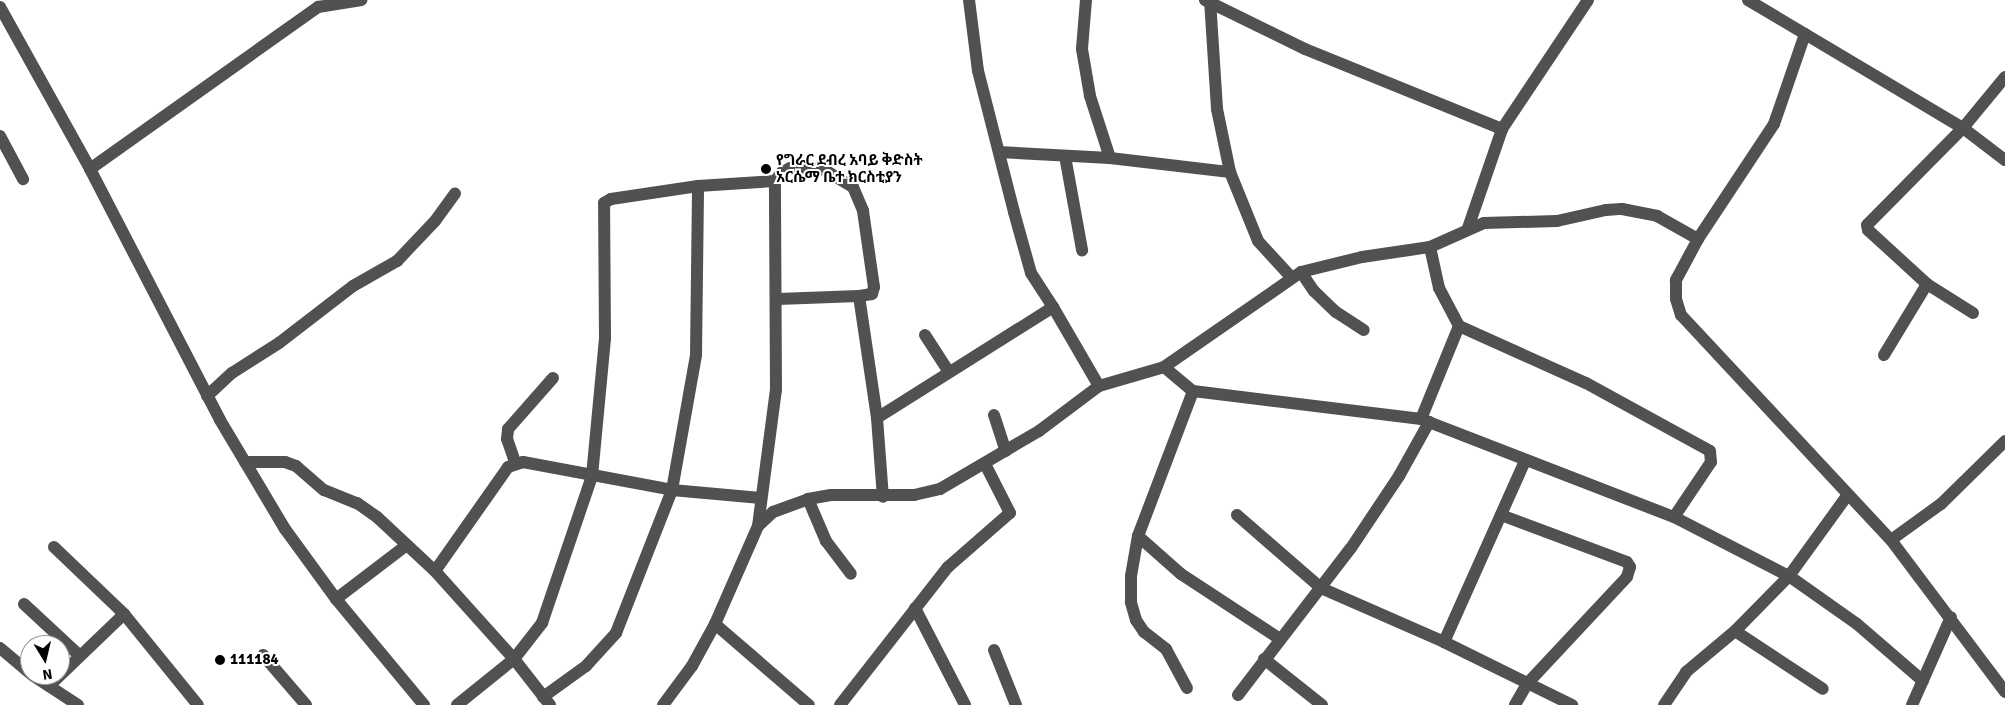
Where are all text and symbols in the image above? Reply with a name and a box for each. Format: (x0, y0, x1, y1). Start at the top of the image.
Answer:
place label: የግራር ደብረ አባይ ቅድስት አርሴማ ቤተ ክርስቲያን (776, 151, 923, 186)
marker: የግራር ደብረ አባይ ቅድስት አርሴማ ቤተ ክርስቲያን (760, 163, 772, 175)
north arrow (20, 635, 70, 685)
place label: 111184 (230, 651, 279, 669)
marker: 111184 (214, 654, 226, 666)
text: N (41, 665, 53, 683)

